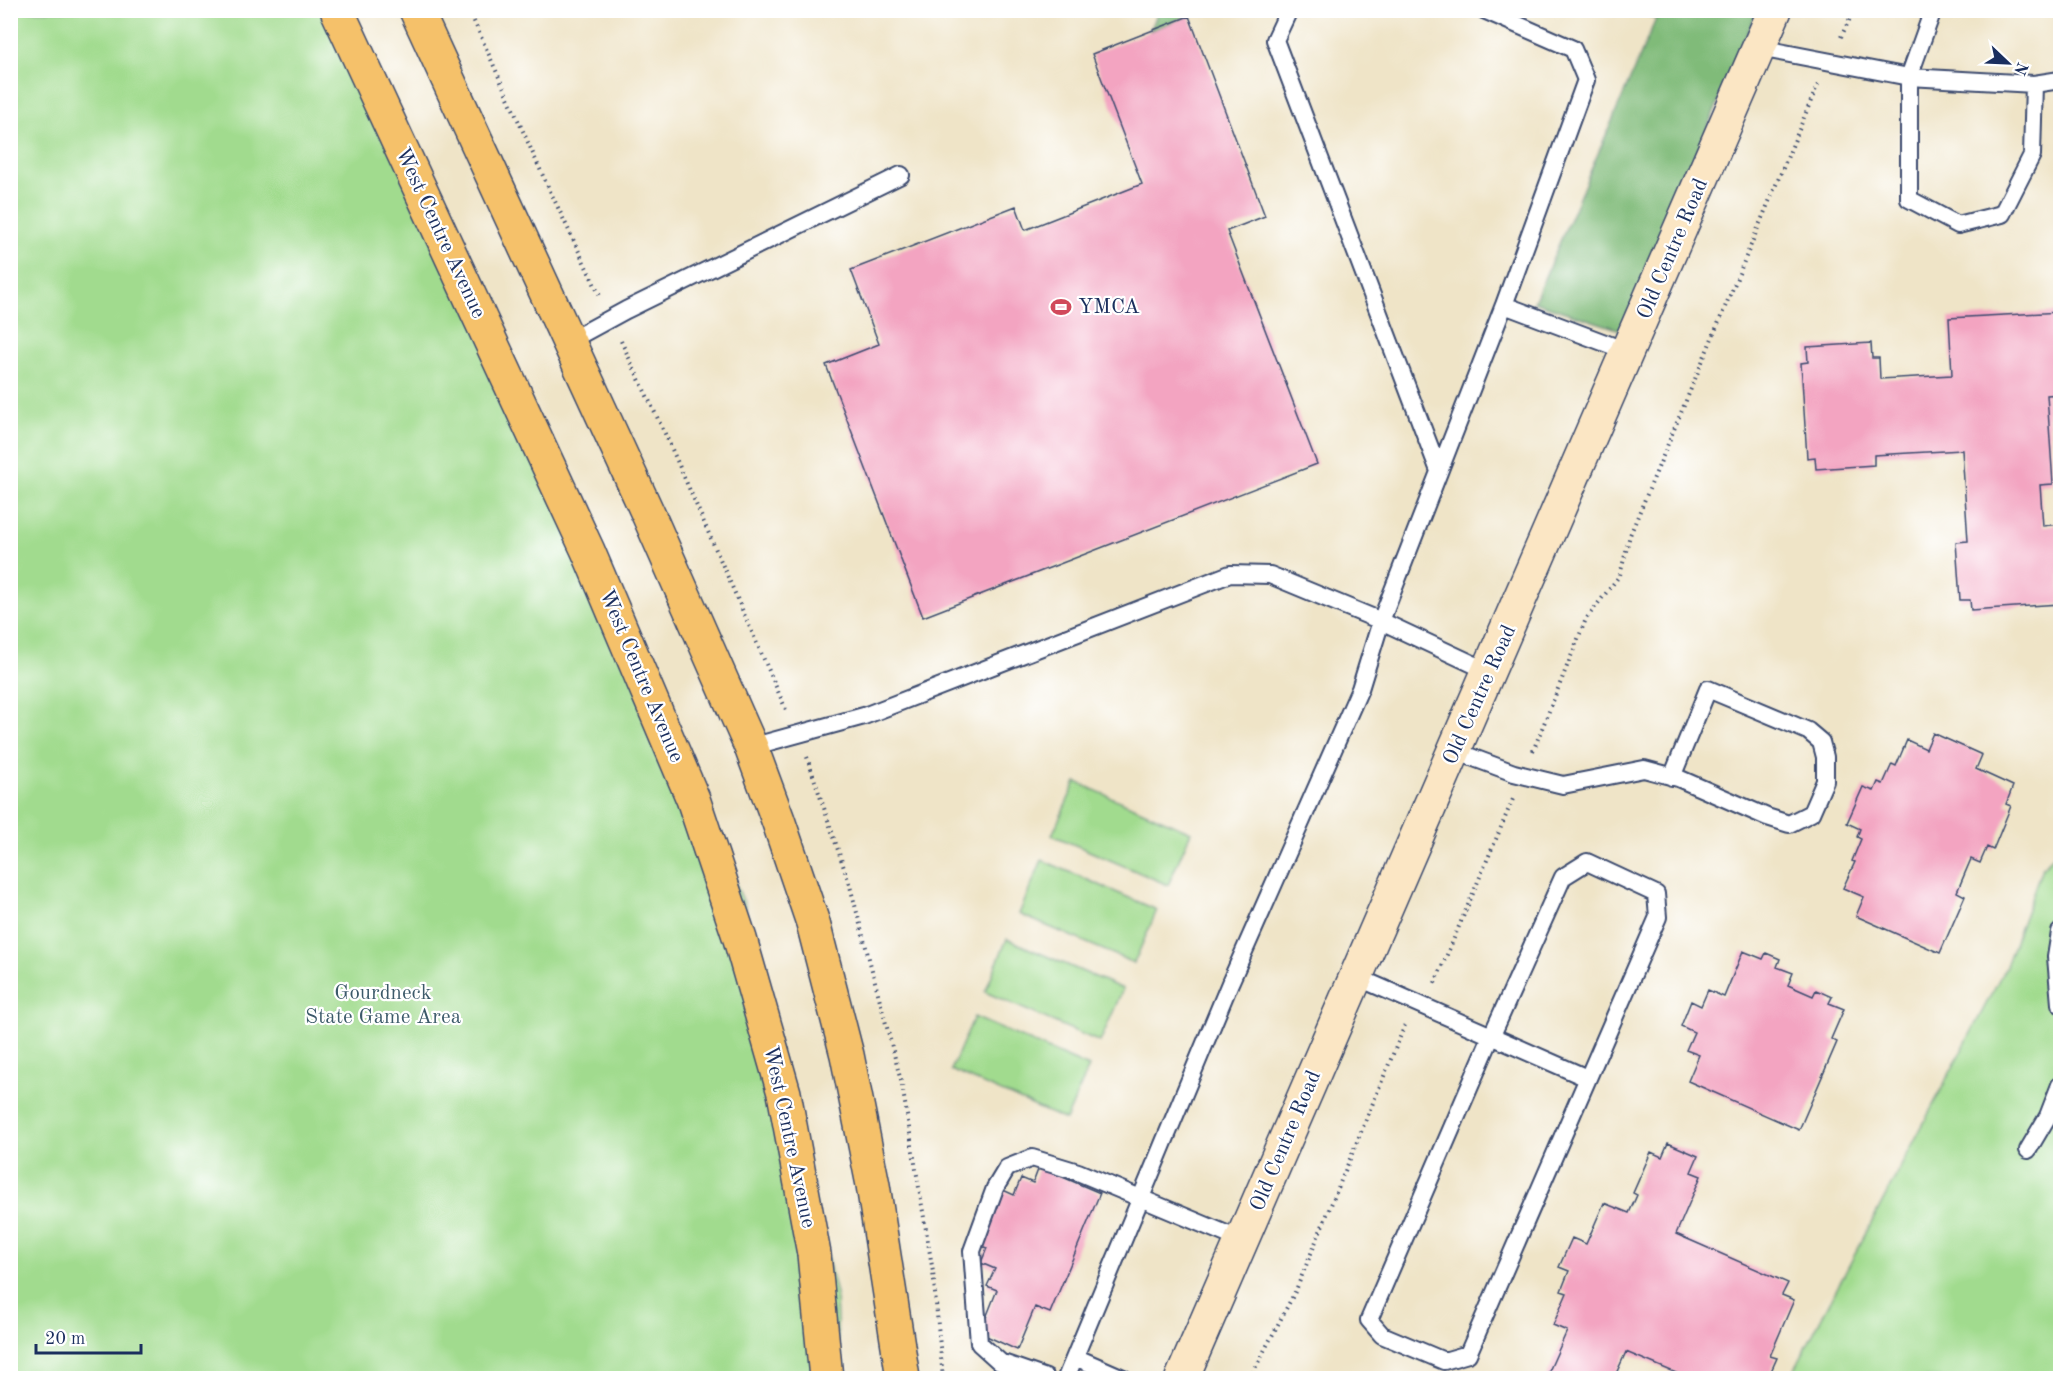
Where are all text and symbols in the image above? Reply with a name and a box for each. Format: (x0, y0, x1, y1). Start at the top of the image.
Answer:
north arrow (1978, 33, 2038, 93)
text: N (2010, 59, 2030, 78)
street label: West Centre Avenue (391, 144, 489, 322)
street label: Old Centre Road (1634, 176, 1712, 322)
sports icon: YMCA (1049, 295, 1073, 319)
place label: YMCA (1078, 297, 1140, 318)
street label: West Centre Avenue (595, 586, 687, 766)
street label: Old Centre Road (1440, 622, 1520, 768)
park label: Gourdneck State Game Area (305, 983, 461, 1028)
street label: West Centre Avenue (759, 1044, 819, 1230)
street label: Old Centre Road (1247, 1068, 1325, 1214)
scale bar (36, 1317, 141, 1355)
text: 20 m (45, 1330, 85, 1348)

